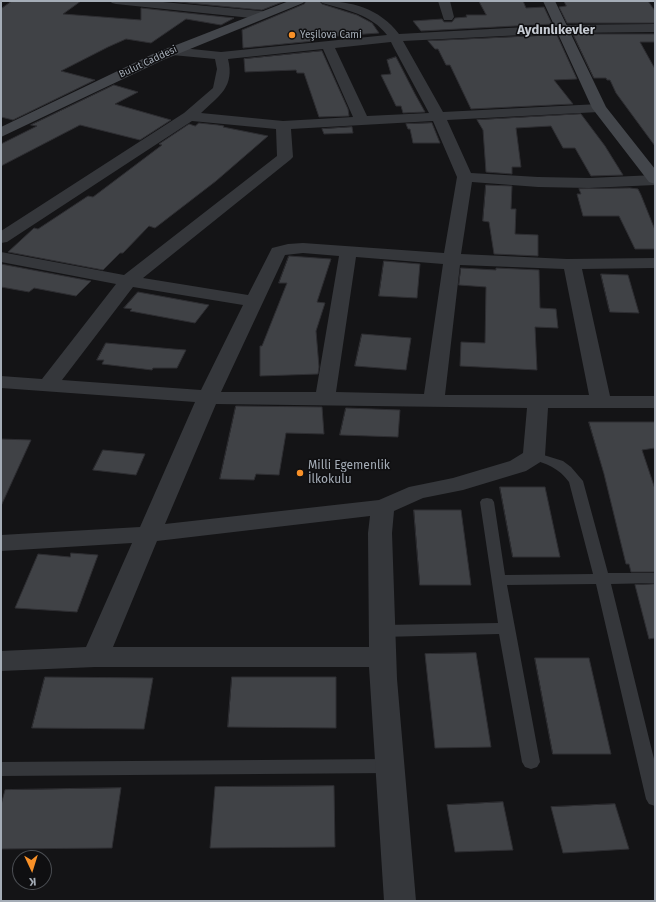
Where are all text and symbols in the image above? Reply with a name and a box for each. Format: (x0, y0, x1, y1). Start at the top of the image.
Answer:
district label: Aydınlıkevler (517, 22, 595, 38)
place label: Yeşilova Cami (300, 29, 362, 41)
marker: Yeşilova Cami (287, 30, 297, 40)
street label: Bulut Caddesi (117, 43, 179, 81)
place label: Milli Egemenlik İlkokulu (308, 459, 390, 487)
marker: Milli Egemenlik İlkokulu (295, 468, 305, 478)
north arrow (12, 850, 52, 890)
text: K (29, 875, 37, 888)

